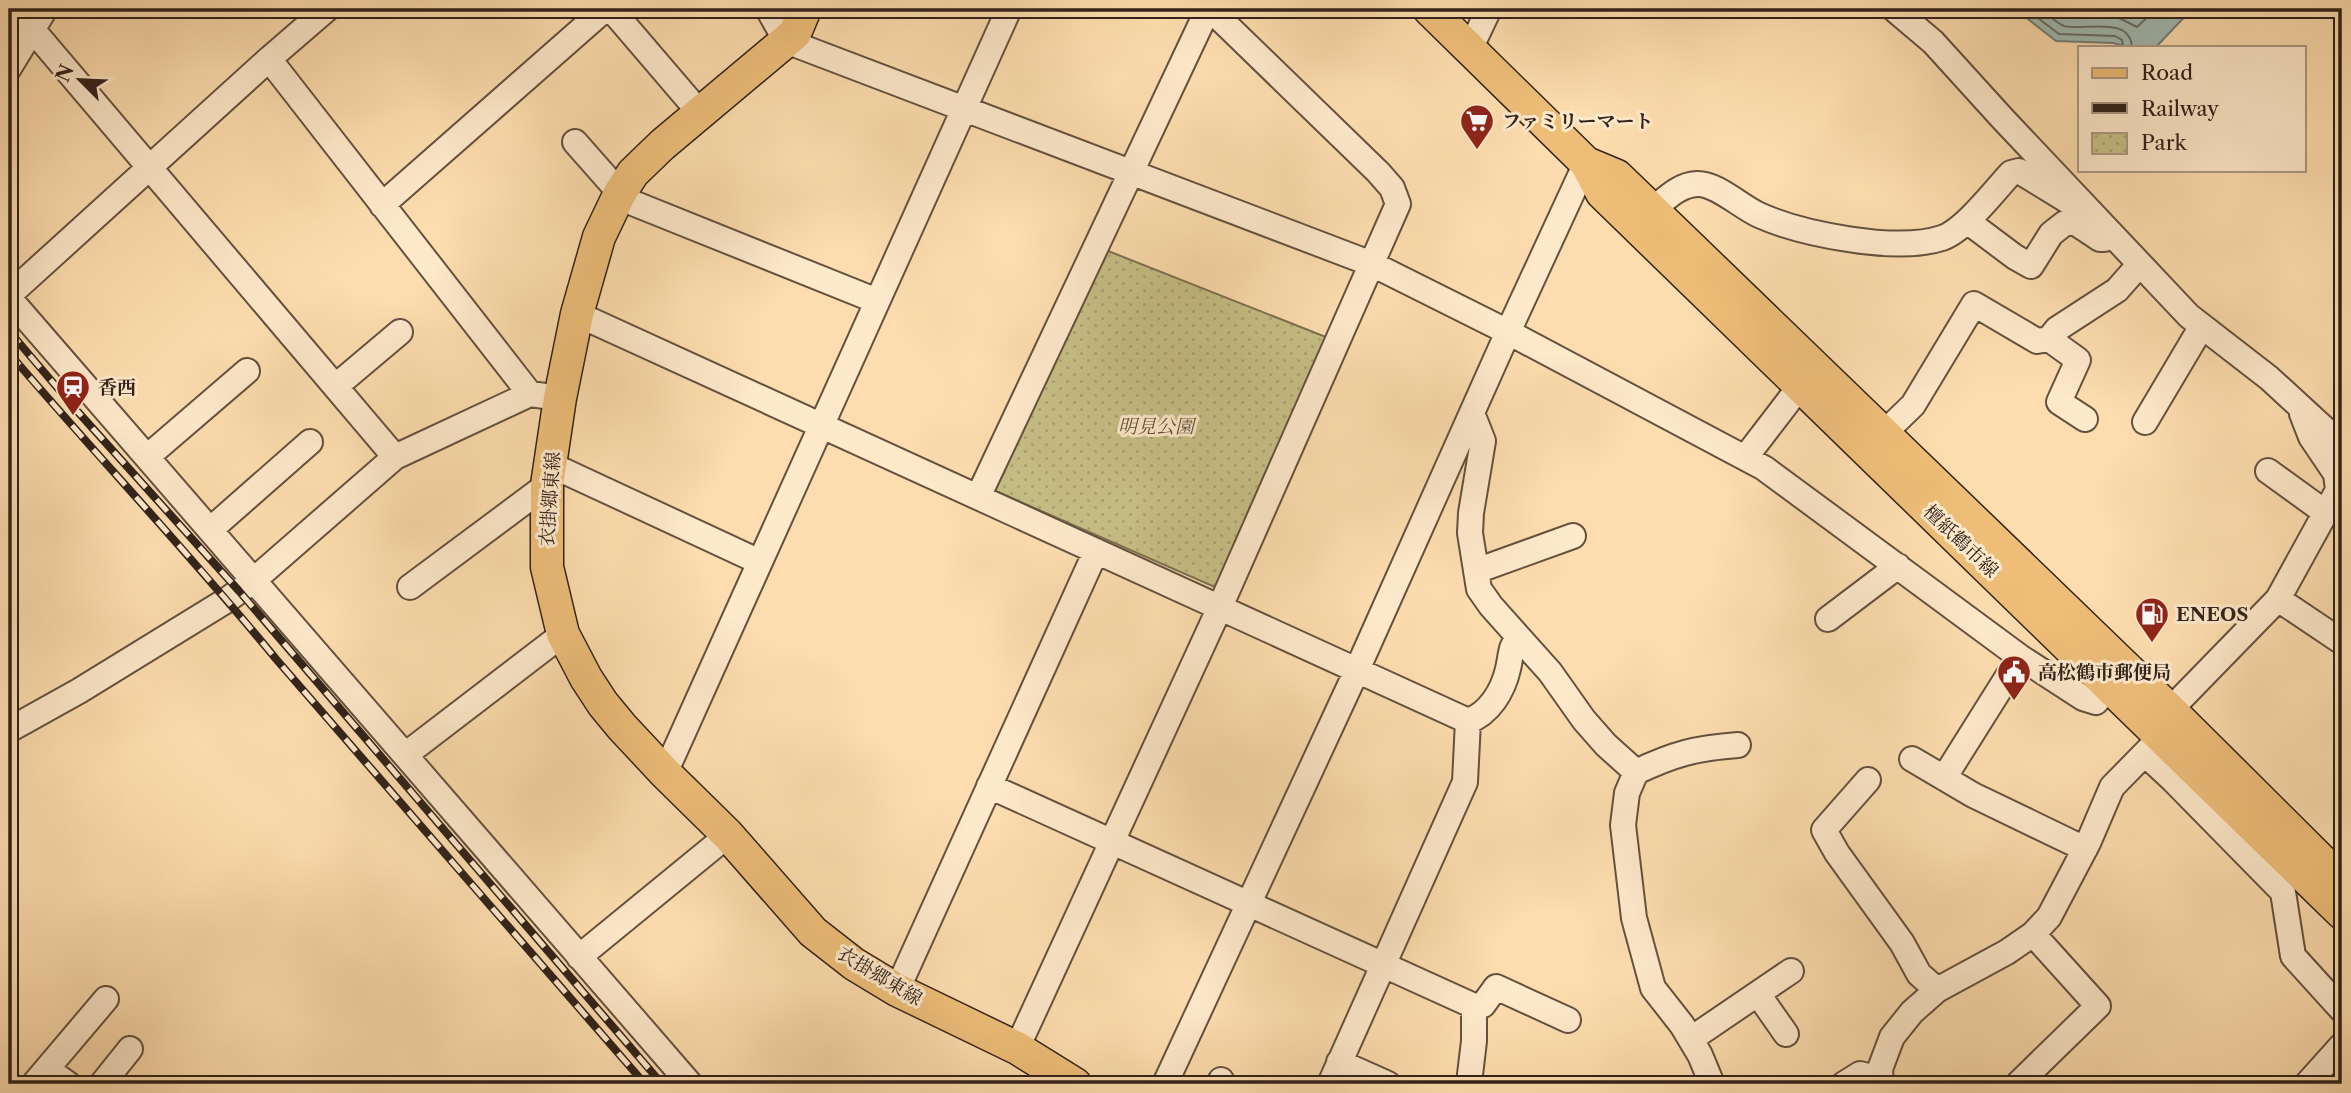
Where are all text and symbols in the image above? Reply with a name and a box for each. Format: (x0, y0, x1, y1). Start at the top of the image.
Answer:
north arrow (46, 46, 116, 116)
legend (2078, 46, 2306, 172)
text: Road (2141, 60, 2193, 85)
text: N (51, 61, 79, 86)
text: Railway (2141, 96, 2219, 121)
supermarket icon: ファミリーマート (1458, 102, 1496, 151)
place label: ファミリーマート (1502, 110, 1654, 133)
text: Park (2141, 130, 2187, 155)
station icon: 香西 (54, 368, 92, 417)
place label: 香西 (98, 376, 136, 399)
park label: 明見公園 (1118, 415, 1197, 438)
street label: 衣掛郷東線 (535, 451, 565, 547)
street label: 檀紙鶴市線 (1919, 500, 2003, 582)
fuel station icon: ENEOS (2133, 595, 2171, 644)
place label: ENEOS (2176, 603, 2249, 626)
public building icon: 高松鶴市郵便局 (1995, 653, 2033, 702)
place label: 高松鶴市郵便局 (2038, 661, 2171, 684)
street label: 衣掛郷東線 (833, 942, 927, 1010)

